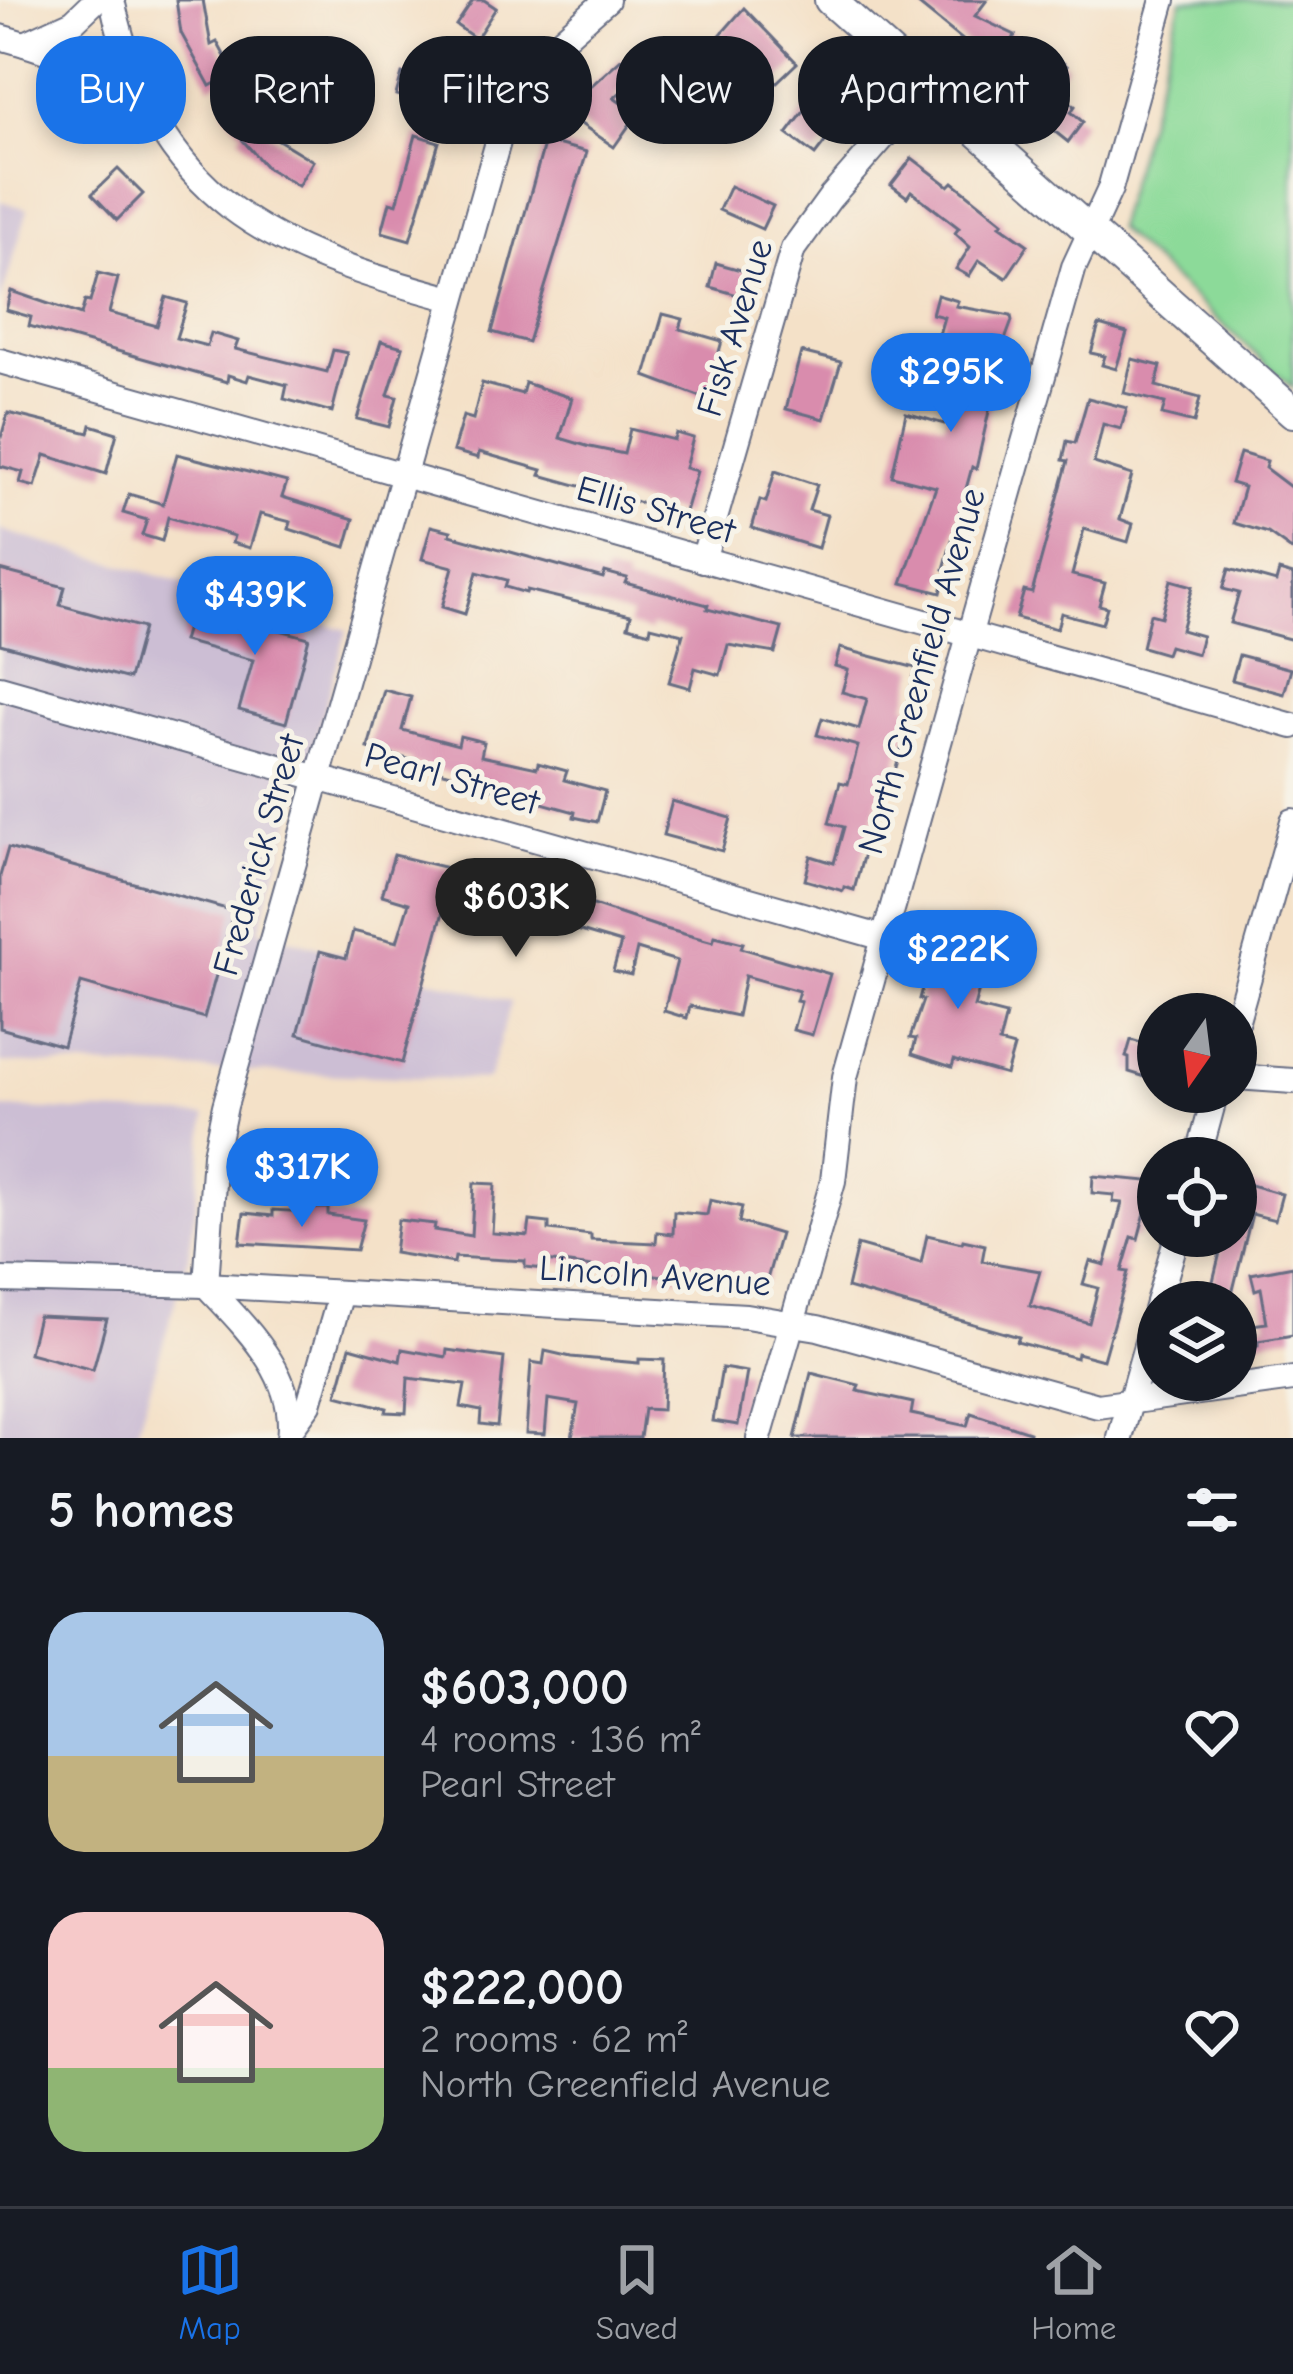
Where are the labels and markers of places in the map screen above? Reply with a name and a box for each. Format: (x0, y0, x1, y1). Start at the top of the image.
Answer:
pin: $295K (867, 333, 1035, 435)
pin: $439K (171, 556, 339, 658)
pin: $603K (432, 858, 600, 960)
pin: $222K (874, 910, 1042, 1012)
pin: $317K (218, 1128, 386, 1230)

